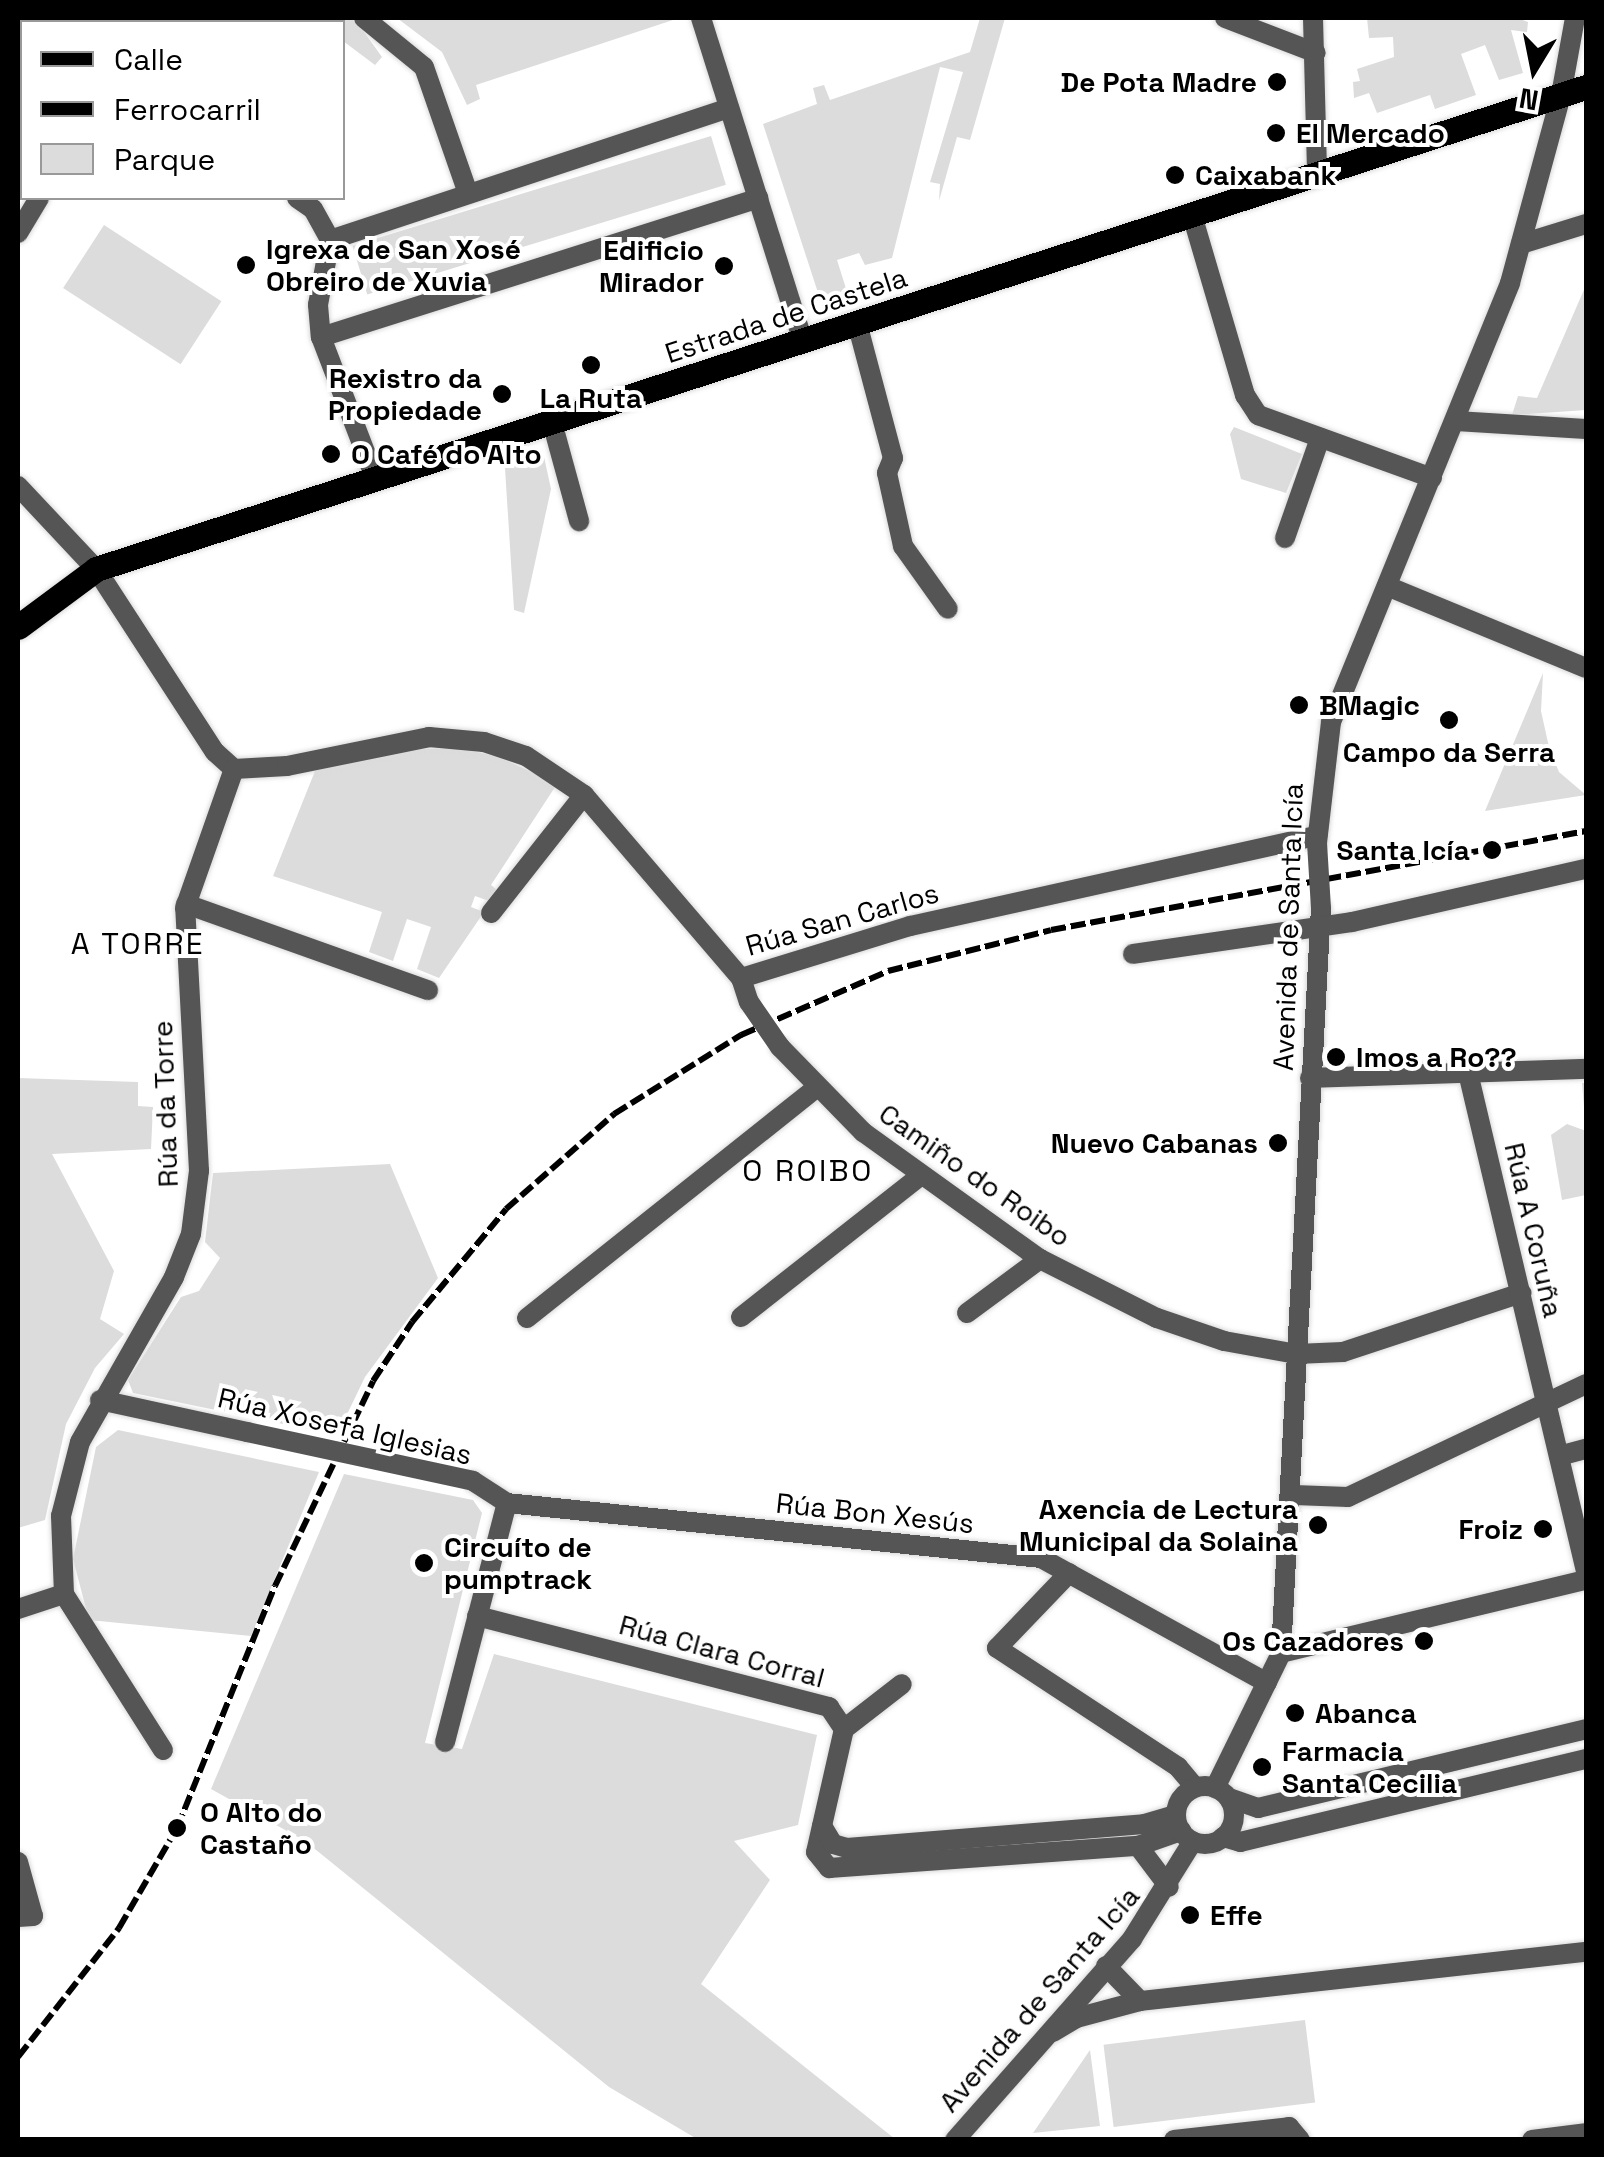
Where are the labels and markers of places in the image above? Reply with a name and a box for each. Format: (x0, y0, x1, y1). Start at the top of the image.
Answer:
place label: De Pota Madre (1061, 65, 1257, 99)
marker: De Pota Madre (1266, 71, 1288, 93)
place label: El Mercado (1296, 116, 1445, 150)
marker: El Mercado (1265, 122, 1287, 144)
place label: Caixabank (1195, 158, 1336, 192)
marker: Caixabank (1164, 164, 1186, 186)
place label: Igrexa de San Xosé Obreiro de Xuvia (266, 232, 521, 298)
place label: Edificio Mirador (599, 233, 704, 299)
marker: Igrexa de San Xosé Obreiro de Xuvia (235, 254, 257, 276)
marker: Edificio Mirador (713, 255, 735, 277)
marker: La Ruta (580, 354, 602, 376)
place label: Rexistro da Propiedade (328, 361, 482, 427)
place label: La Ruta (540, 381, 642, 415)
marker: Rexistro da Propiedade (491, 383, 513, 405)
place label: O Café do Alto (351, 437, 542, 471)
marker: O Café do Alto (320, 443, 342, 465)
place label: BMagic (1319, 688, 1420, 722)
marker: BMagic (1288, 694, 1310, 716)
marker: Campo da Serra (1438, 709, 1460, 731)
place label: Campo da Serra (1343, 735, 1555, 769)
place label: Santa Icía (1336, 833, 1470, 867)
marker: Santa Icía (1479, 837, 1505, 863)
place label: Imos a Ro?? (1356, 1040, 1517, 1074)
marker: Imos a Ro?? (1325, 1046, 1347, 1068)
place label: Nuevo Cabanas (1051, 1126, 1258, 1160)
marker: Nuevo Cabanas (1267, 1132, 1289, 1154)
place label: Axencia de Lectura Municipal da Solaina (1019, 1492, 1298, 1558)
place label: Froiz (1458, 1512, 1523, 1546)
marker: Axencia de Lectura Municipal da Solaina (1307, 1514, 1329, 1536)
marker: Froiz (1532, 1518, 1554, 1540)
place label: Circuíto de pumptrack (444, 1530, 592, 1596)
marker: Circuíto de pumptrack (413, 1552, 435, 1574)
place label: Os Cazadores (1222, 1624, 1404, 1658)
marker: Os Cazadores (1413, 1630, 1435, 1652)
place label: Abanca (1315, 1696, 1417, 1730)
marker: Abanca (1284, 1702, 1306, 1724)
place label: Farmacia Santa Cecilia (1282, 1734, 1457, 1800)
marker: Farmacia Santa Cecilia (1251, 1756, 1273, 1778)
place label: O Alto do Castaño (200, 1795, 323, 1861)
marker: O Alto do Castaño (164, 1815, 190, 1841)
place label: Effe (1210, 1898, 1263, 1932)
marker: Effe (1179, 1904, 1201, 1926)

